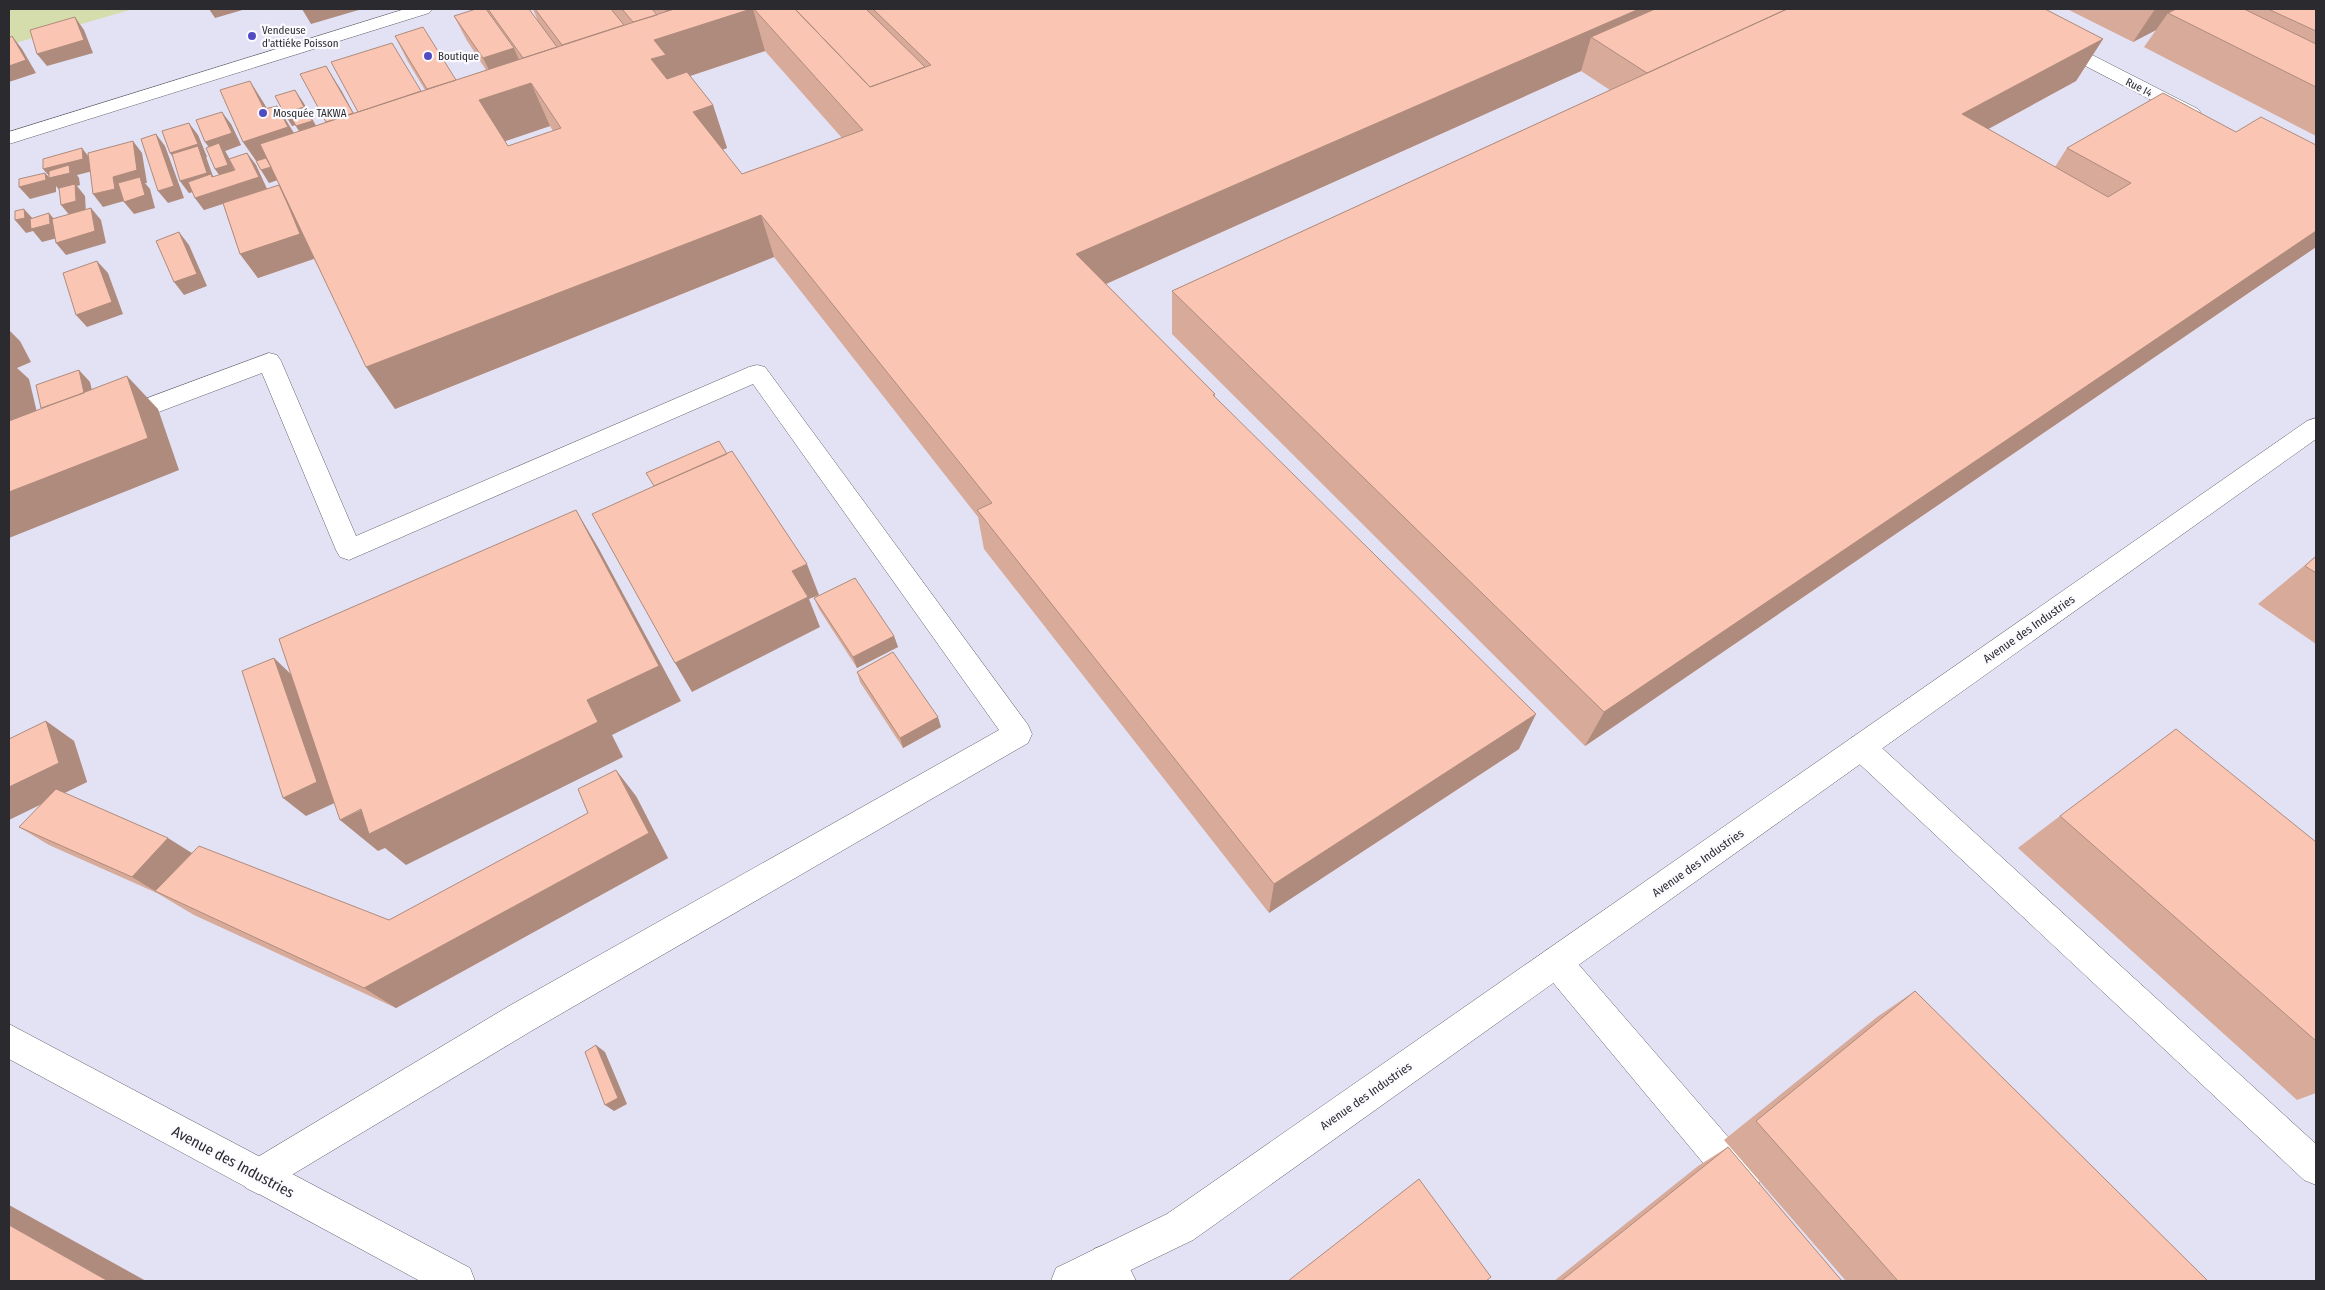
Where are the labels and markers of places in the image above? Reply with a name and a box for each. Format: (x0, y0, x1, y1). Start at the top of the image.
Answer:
place label: Vendeuse d'attiéke Poisson (262, 24, 339, 50)
marker: Vendeuse d'attiéke Poisson (246, 30, 258, 42)
marker: Boutique (422, 50, 434, 62)
place label: Boutique (438, 50, 479, 63)
marker: Mosquée TAKWA (257, 107, 269, 119)
place label: Mosquée TAKWA (273, 107, 347, 120)

